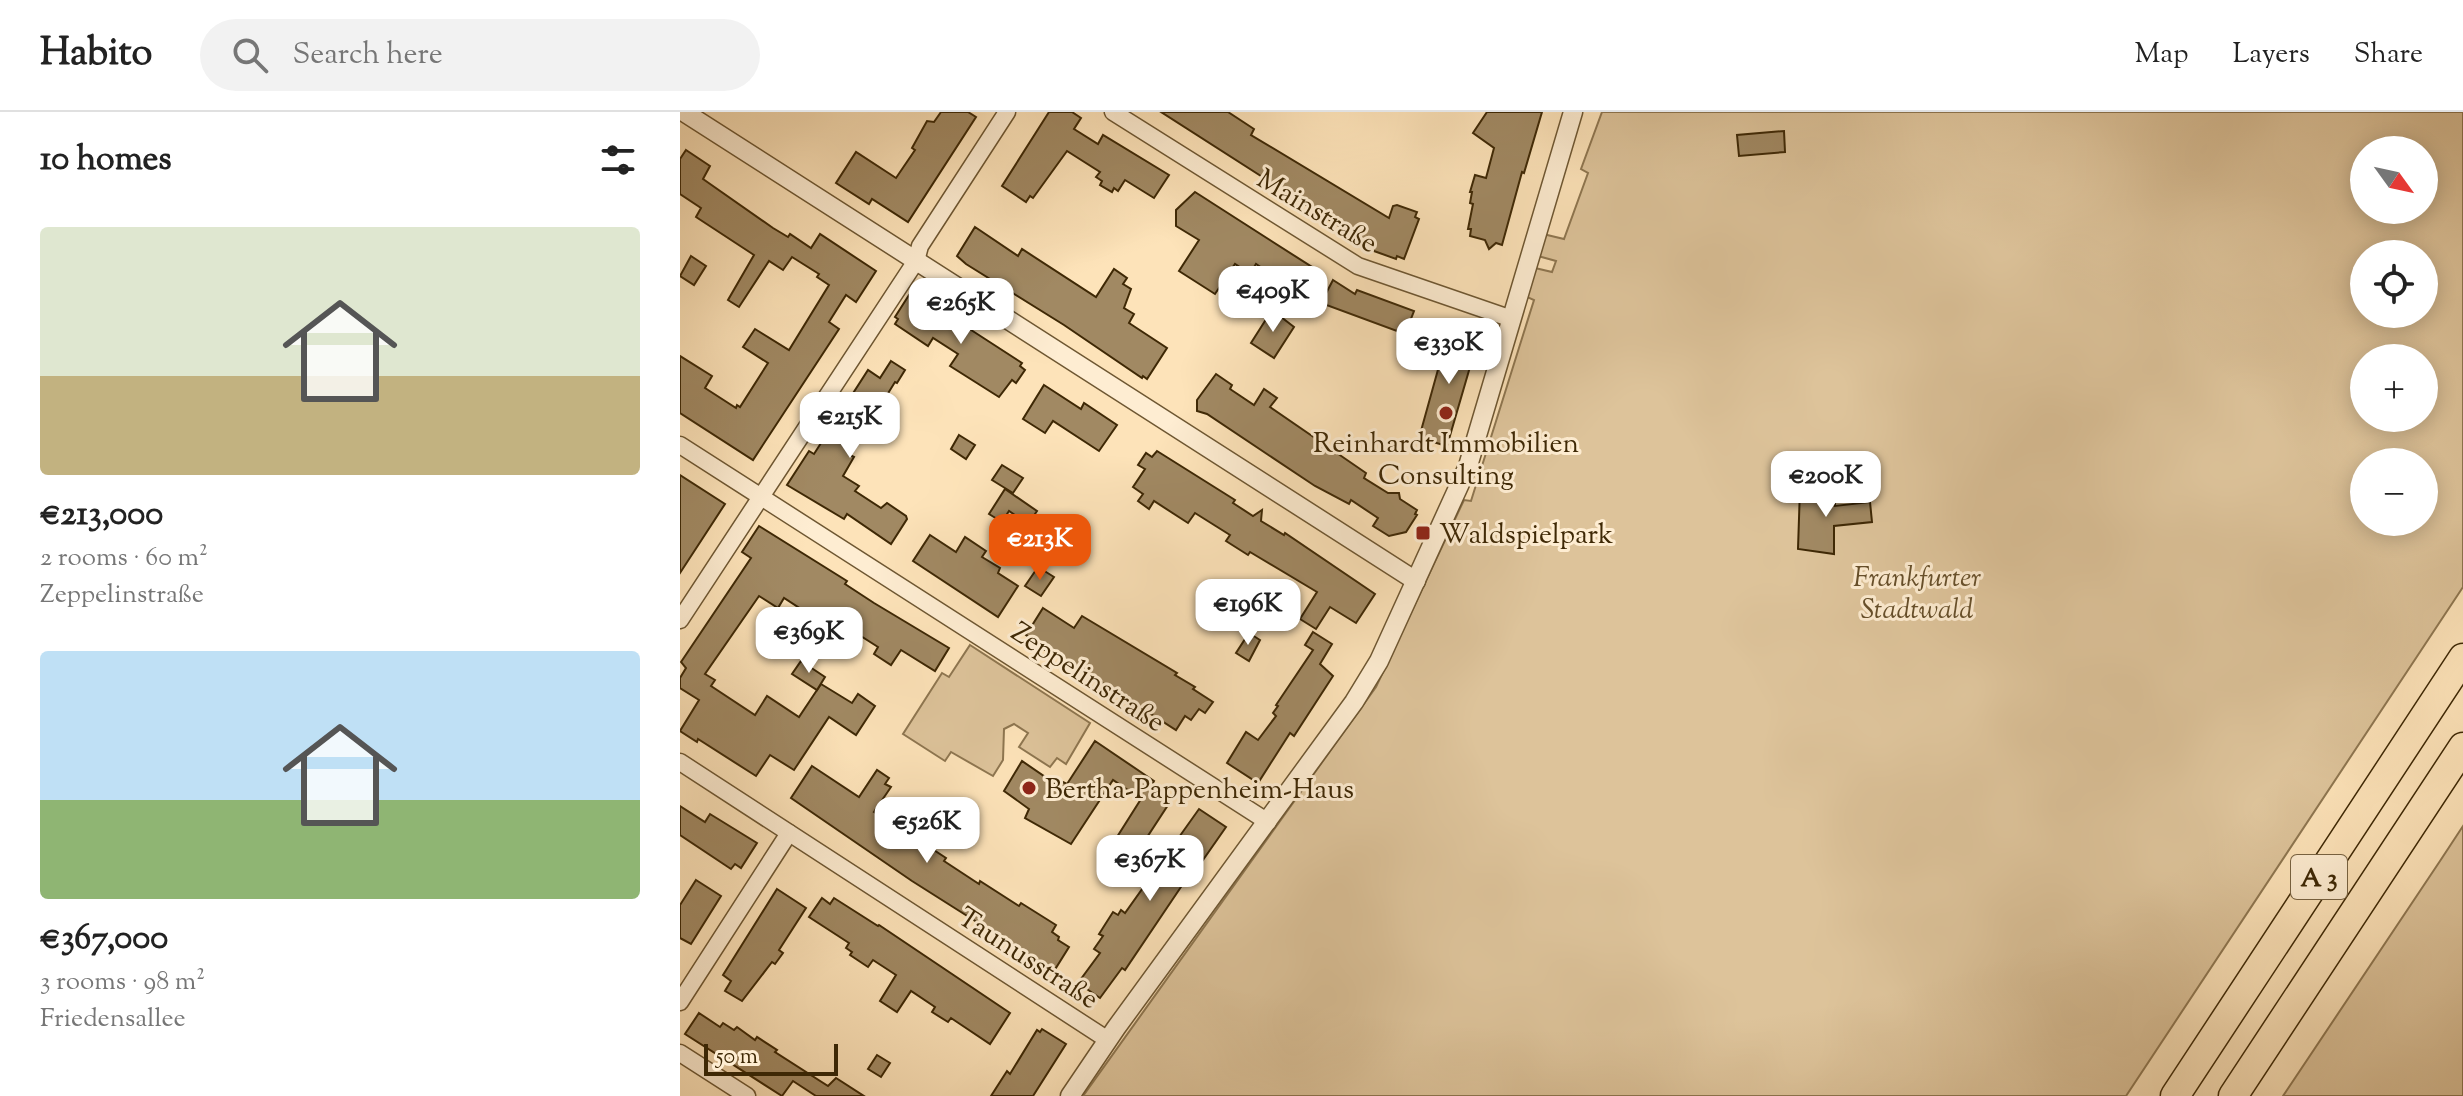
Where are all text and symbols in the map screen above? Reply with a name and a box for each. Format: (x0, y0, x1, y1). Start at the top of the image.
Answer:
search box (200, 19, 760, 91)
text: Habito (40, 28, 152, 82)
icon: search (228, 33, 272, 77)
text: Search here (292, 34, 443, 77)
text: Map (2135, 35, 2188, 75)
text: Layers (2232, 35, 2310, 75)
text: Share (2354, 35, 2423, 75)
text: 10 homes (40, 136, 172, 185)
north arrow (2350, 136, 2438, 224)
map controls (2350, 136, 2438, 536)
icon: filters (596, 138, 640, 182)
street label: Mainstraße (1248, 161, 1385, 264)
button: locate (2350, 240, 2438, 328)
pin: €409K (1217, 266, 1329, 334)
text: €409K (1236, 273, 1310, 310)
pin: €265K (905, 278, 1017, 346)
icon: home (268, 279, 412, 423)
text: €265K (927, 285, 995, 322)
pin: €330K (1393, 318, 1505, 386)
text: €330K (1414, 325, 1484, 362)
button: + (2350, 344, 2438, 432)
pin: €215K (794, 392, 906, 460)
text: €215K (818, 399, 882, 436)
marker: Reinhardt Immobilien Consulting (1437, 404, 1455, 422)
place label: Reinhardt Immobilien Consulting (1313, 425, 1579, 497)
button: − (2350, 448, 2438, 536)
pin: €200K (1770, 451, 1882, 519)
text: €200K (1789, 458, 1863, 495)
text: €213,000 (40, 491, 163, 540)
pin: €213K (984, 514, 1096, 582)
place label: Waldspielpark (1439, 516, 1613, 556)
text: €213K (1007, 521, 1073, 558)
marker: Waldspielpark (1414, 524, 1432, 542)
text: 2 rooms · 60 m² (40, 540, 208, 577)
park label: Frankfurter Stadtwald (1853, 559, 1981, 631)
text: Zeppelinstraße (40, 577, 204, 614)
pin: €196K (1192, 579, 1304, 647)
text: €196K (1214, 586, 1282, 623)
pin: €369K (753, 607, 865, 675)
text: €369K (774, 614, 844, 651)
street label: Zeppelinstraße (1003, 614, 1172, 743)
icon: home (268, 703, 412, 847)
place label: Bertha-Pappenheim-Haus (1045, 771, 1354, 811)
marker: Bertha-Pappenheim-Haus (1020, 779, 1038, 797)
pin: €526K (871, 797, 983, 865)
text: €526K (893, 804, 961, 841)
pin: €367K (1094, 835, 1206, 903)
text: €367K (1114, 842, 1186, 879)
road number: A 3 (2291, 855, 2347, 899)
street label: Taunusstraße (949, 899, 1106, 1020)
text: €367,000 (40, 915, 168, 964)
text: 3 rooms · 98 m² (40, 964, 205, 1001)
text: Friedensallee (40, 1001, 186, 1038)
scale bar (704, 1040, 838, 1076)
text: 50 m (716, 1042, 758, 1074)

